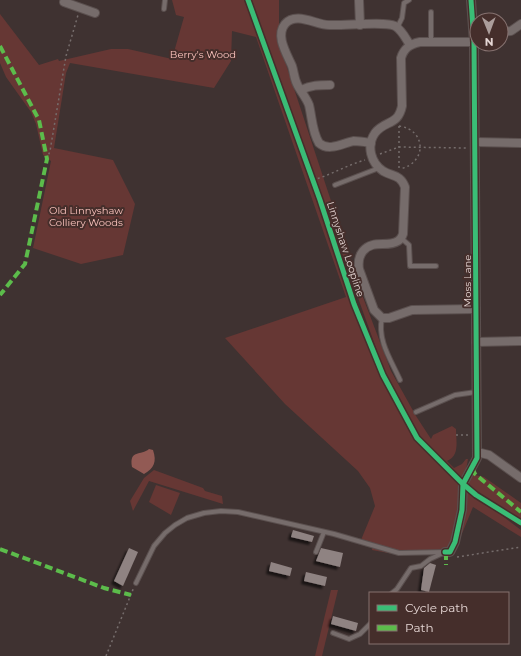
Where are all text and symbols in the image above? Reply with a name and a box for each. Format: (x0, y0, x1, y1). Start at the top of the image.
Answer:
north arrow (469, 12, 509, 52)
text: N (485, 35, 494, 49)
park label: Berry's Wood (170, 48, 236, 61)
street label: Linnyshaw Loopline (324, 200, 367, 298)
park label: Old Linnyshaw Colliery Woods (49, 204, 123, 229)
street label: Moss Lane (461, 255, 474, 307)
legend (369, 592, 509, 644)
text: Cycle path (405, 600, 468, 615)
text: Path (405, 620, 434, 635)

